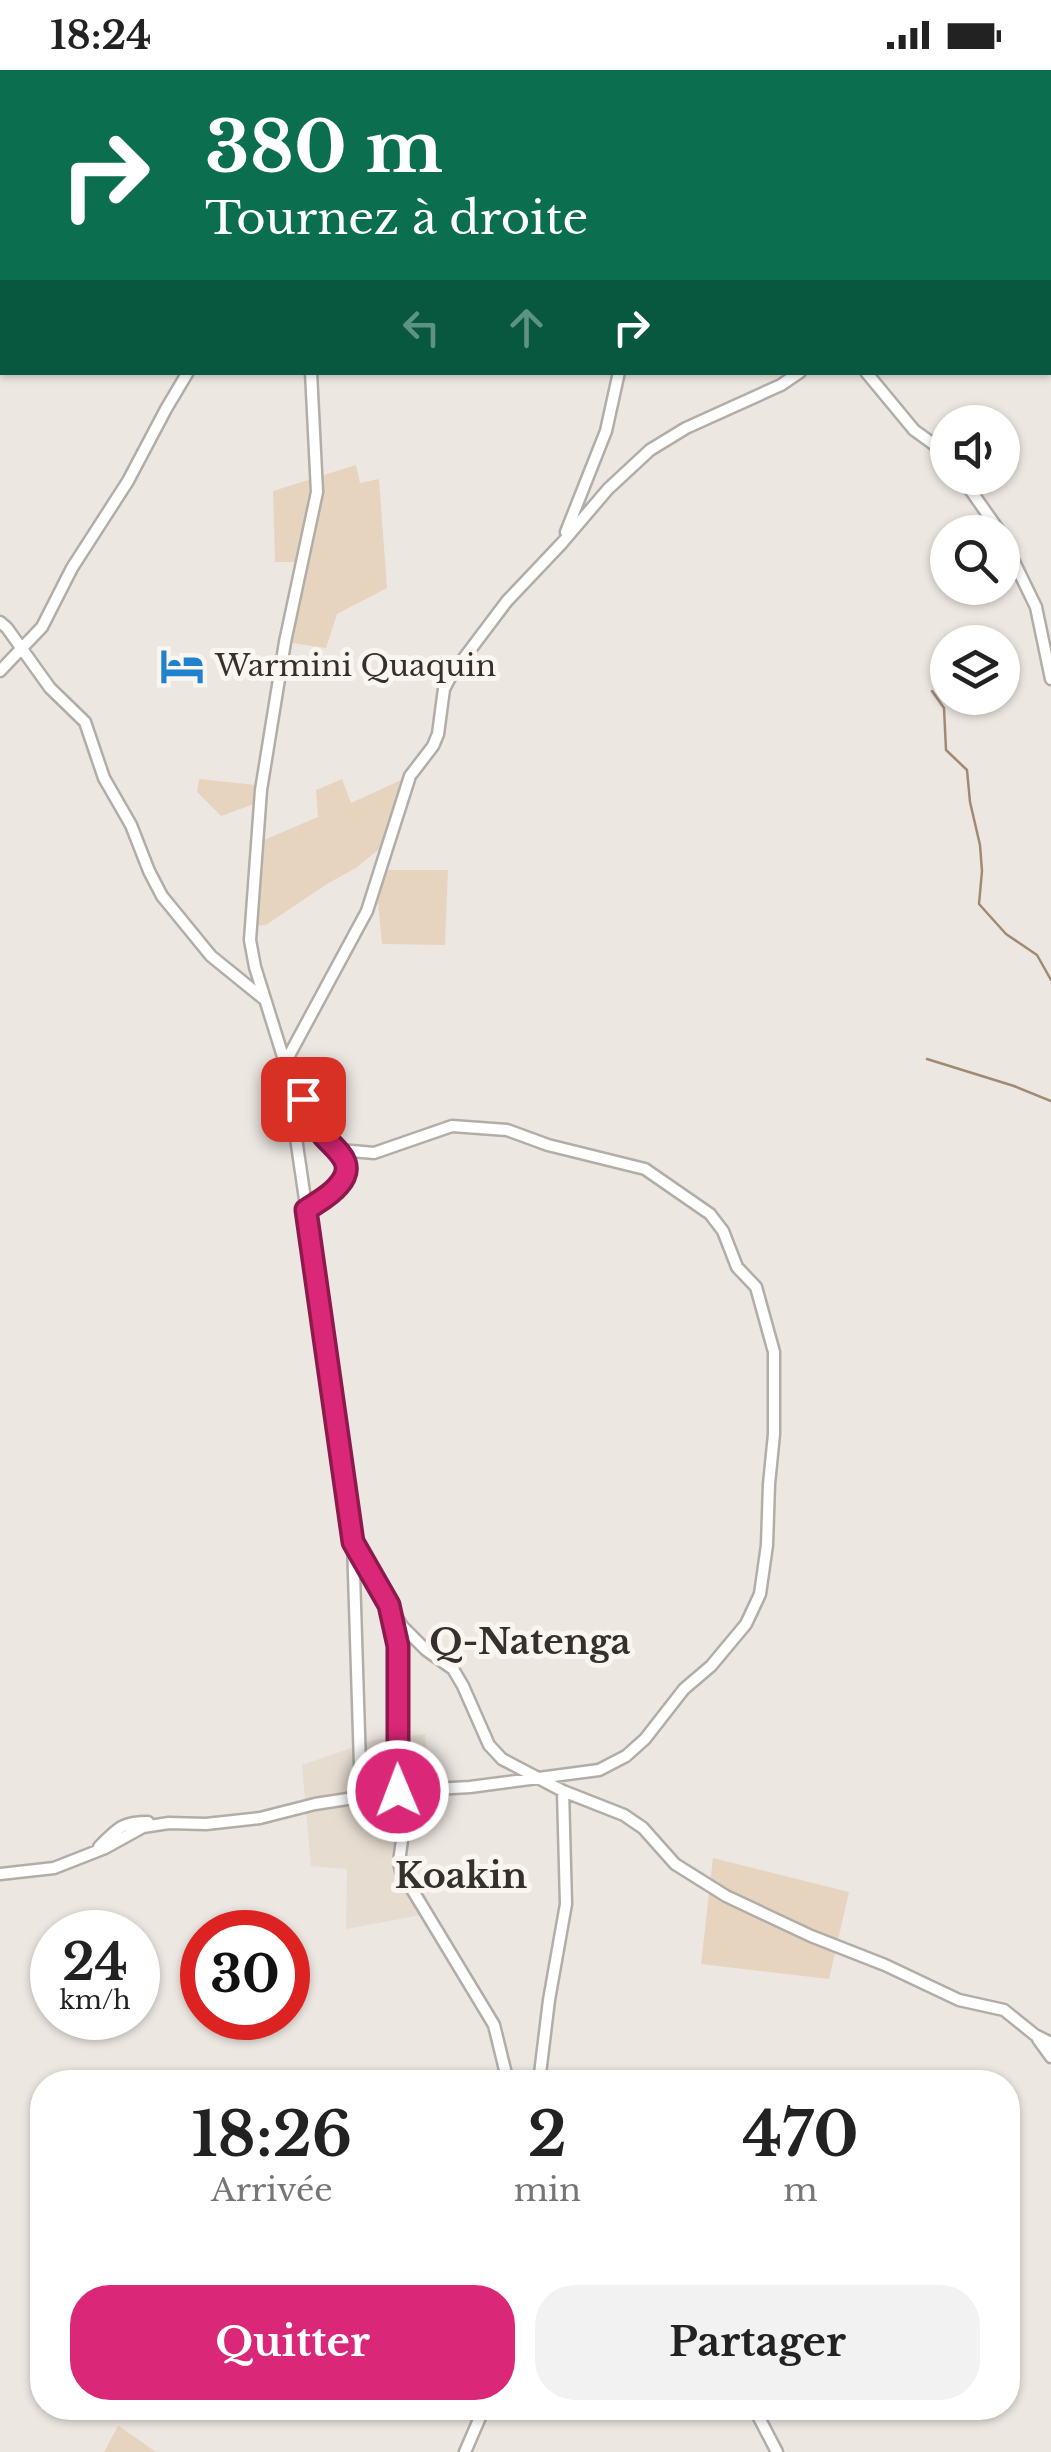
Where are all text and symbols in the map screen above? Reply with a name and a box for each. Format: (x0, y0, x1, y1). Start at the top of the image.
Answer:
text: 18:24 (50, 12, 151, 59)
text: 380 m (205, 104, 443, 191)
icon: right (40, 110, 170, 240)
text: Tournez à droite (205, 190, 588, 246)
icon: left (394, 300, 449, 355)
icon: ahead (499, 300, 554, 355)
icon: right (604, 300, 659, 355)
map controls (930, 405, 1020, 715)
button: sound (930, 405, 1020, 495)
button: search (930, 515, 1020, 605)
button: layers (930, 625, 1020, 715)
hotel icon: Warmini Quaquin (158, 642, 206, 690)
place label: Warmini Quaquin (214, 647, 496, 684)
pin (261, 1057, 346, 1142)
icon: arrive (276, 1072, 331, 1127)
district label: Q-Natenga (429, 1620, 631, 1663)
position arrow (346, 1739, 450, 1843)
district label: Koakin (395, 1854, 527, 1897)
speed limit sign: 30 (180, 1910, 310, 2040)
text: 24 (62, 1931, 128, 1994)
text: km/h (60, 1985, 130, 2016)
text: 18:26 (191, 2098, 352, 2172)
text: 2 (528, 2098, 567, 2172)
text: 470 (742, 2098, 859, 2172)
text: Arrivée (211, 2170, 333, 2210)
text: min (514, 2170, 581, 2210)
text: m (783, 2170, 818, 2210)
button: Quitter (70, 2285, 515, 2400)
button: Partager (535, 2285, 980, 2400)

